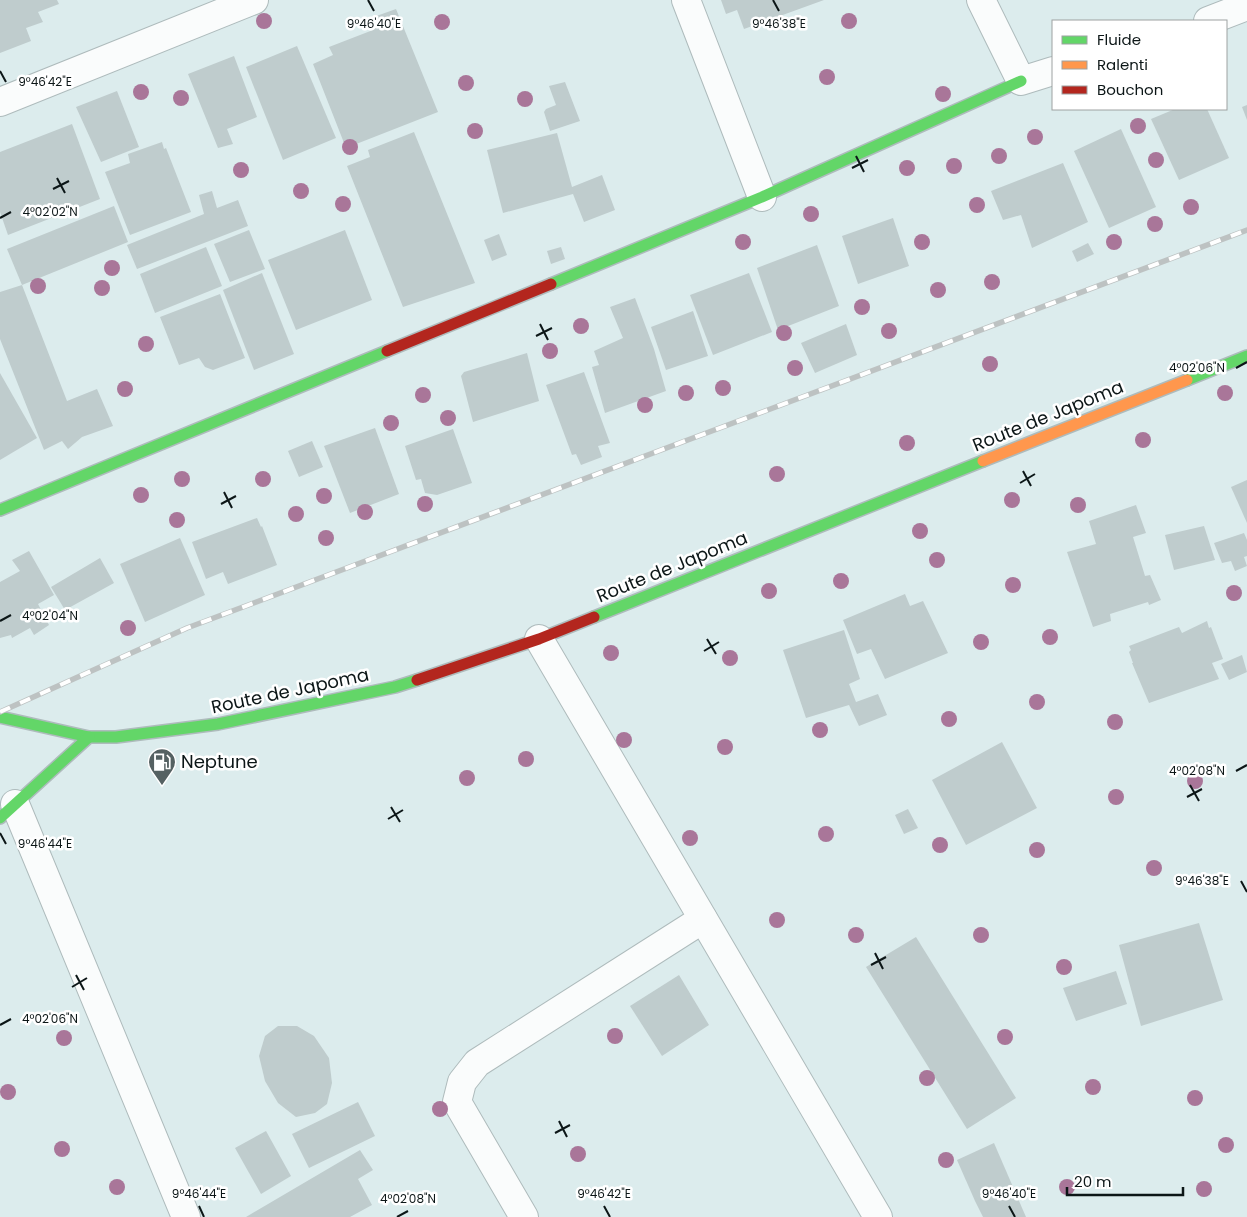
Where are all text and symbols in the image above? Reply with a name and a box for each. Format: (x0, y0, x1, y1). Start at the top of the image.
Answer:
text: 9°46'40"E (347, 15, 401, 32)
text: 9°46'38"E (752, 15, 806, 32)
legend (1052, 20, 1227, 110)
text: Fluide (1097, 29, 1141, 50)
text: Ralenti (1097, 54, 1148, 75)
text: 9°46'42"E (18, 73, 72, 90)
text: Bouchon (1097, 79, 1163, 100)
text: 4°02'02"N (22, 203, 78, 220)
text: 4°02'06"N (1169, 359, 1225, 376)
street label: Route de Japoma (969, 374, 1127, 457)
street label: Route de Japoma (593, 525, 751, 608)
text: 4°02'04"N (22, 607, 78, 624)
street label: Route de Japoma (209, 662, 371, 719)
fuel station icon: Neptune (147, 747, 177, 786)
place label: Neptune (181, 749, 258, 774)
text: 4°02'08"N (1169, 762, 1225, 779)
text: 9°46'44"E (18, 835, 72, 852)
text: 9°46'38"E (1175, 872, 1229, 889)
text: 4°02'06"N (22, 1010, 78, 1027)
scale bar (1067, 1164, 1183, 1196)
text: 20 m (1074, 1171, 1112, 1192)
text: 9°46'44"E (172, 1185, 226, 1202)
text: 9°46'42"E (577, 1185, 631, 1202)
text: 9°46'40"E (982, 1185, 1036, 1202)
text: 4°02'08"N (380, 1190, 436, 1207)

